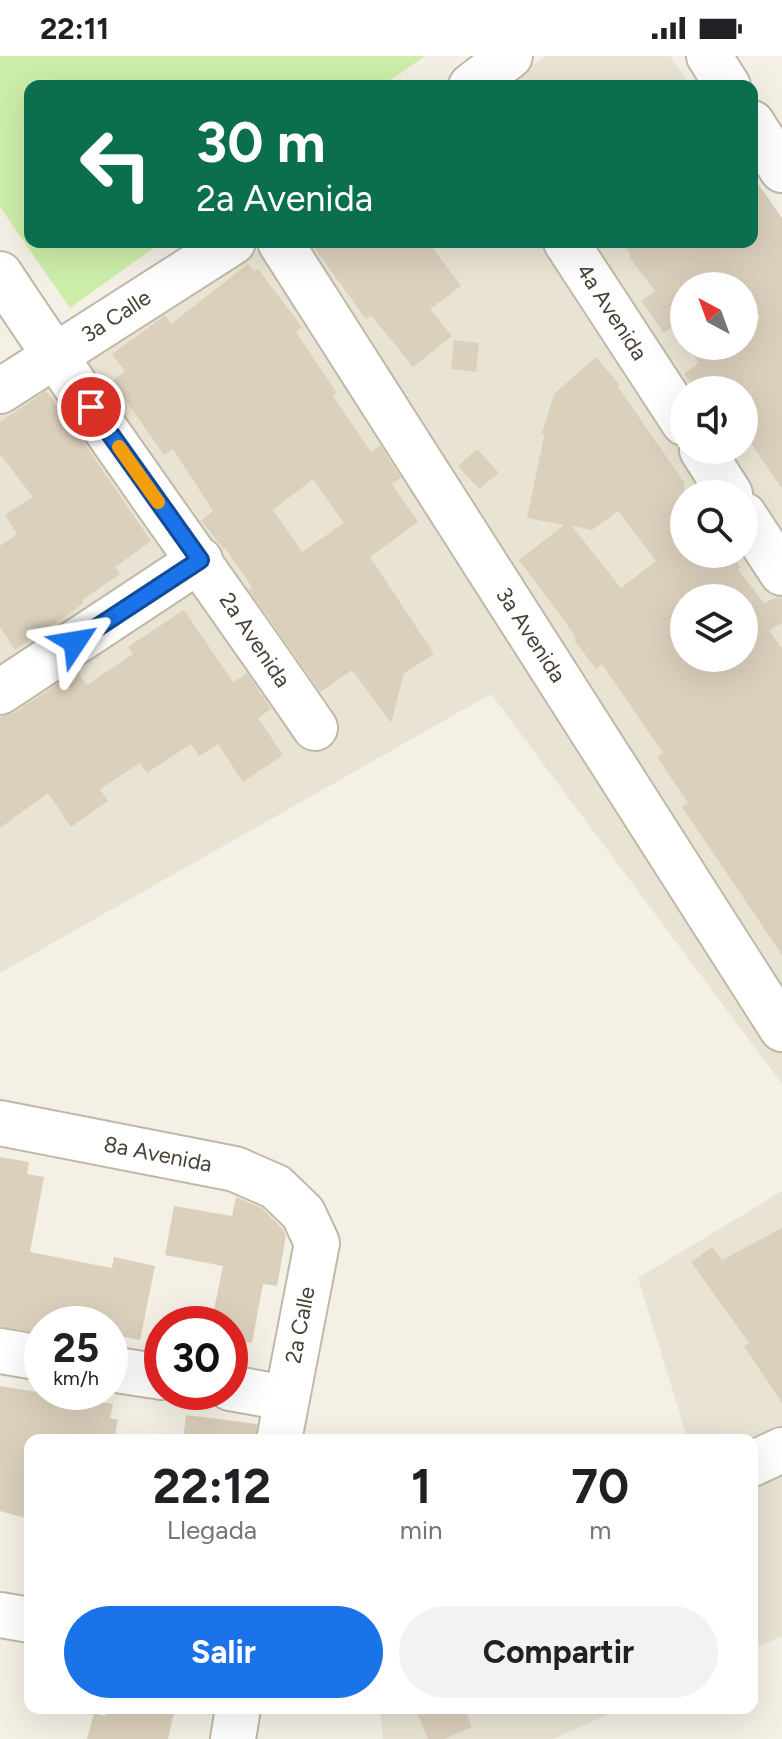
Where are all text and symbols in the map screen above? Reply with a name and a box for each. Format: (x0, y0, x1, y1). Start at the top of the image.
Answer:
text: 22:11 (40, 10, 109, 47)
text: 30 m (196, 109, 326, 176)
icon: left (64, 112, 168, 216)
text: 2a Avenida (196, 177, 373, 220)
street label: 4a Avenida (571, 259, 653, 365)
north arrow (670, 272, 758, 360)
map controls (670, 272, 758, 672)
street label: 3a Calle (76, 284, 156, 348)
pin (57, 373, 125, 441)
button: sound (670, 376, 758, 464)
icon: arrive (69, 385, 113, 429)
button: search (670, 480, 758, 568)
street label: 3a Avenida (490, 582, 572, 688)
button: layers (670, 584, 758, 672)
street label: 2a Avenida (214, 588, 296, 692)
position arrow (33, 600, 117, 684)
street label: 8a Avenida (102, 1130, 214, 1178)
street label: 2a Calle (279, 1284, 321, 1366)
speed limit sign: 30 (144, 1306, 248, 1410)
text: 25 (53, 1324, 99, 1372)
text: km/h (53, 1366, 99, 1390)
text: 22:12 (153, 1457, 271, 1515)
text: 1 (411, 1457, 431, 1515)
text: 70 (571, 1457, 629, 1515)
text: Llegada (167, 1514, 257, 1546)
text: min (400, 1514, 442, 1546)
text: m (589, 1514, 611, 1546)
button: Salir (64, 1606, 383, 1698)
button: Compartir (399, 1606, 718, 1698)

